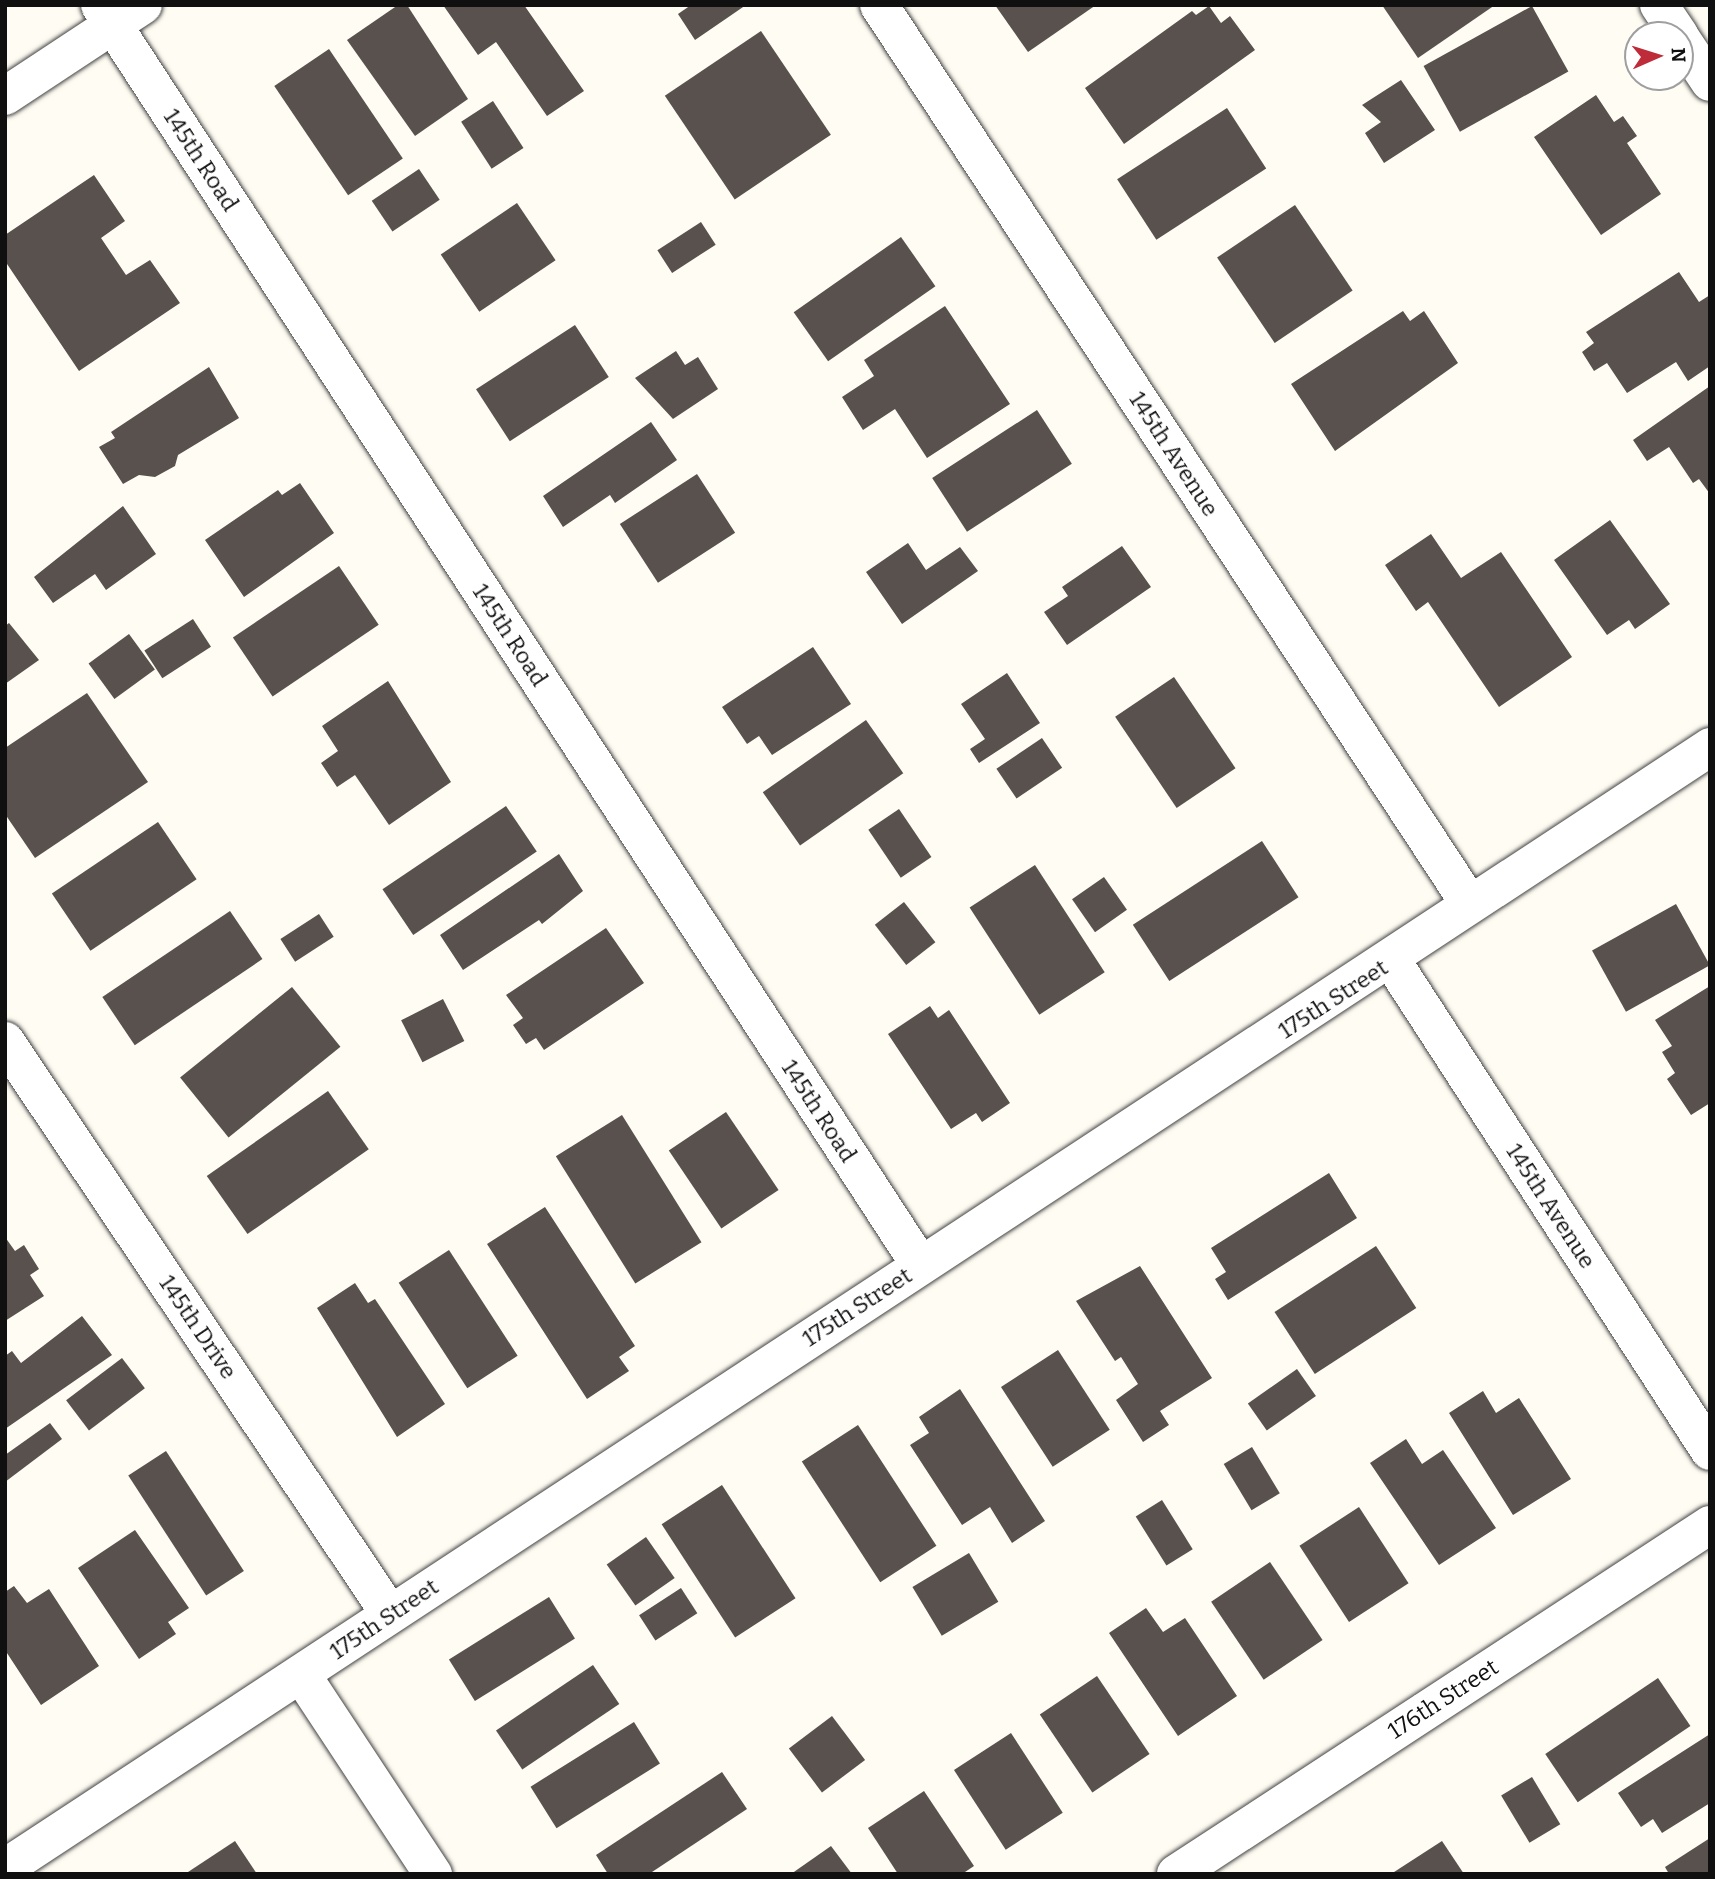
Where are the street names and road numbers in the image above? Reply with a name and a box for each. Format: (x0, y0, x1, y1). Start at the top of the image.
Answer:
street label: 145th Road (158, 104, 244, 216)
street label: 145th Avenue (1124, 387, 1224, 521)
street label: 145th Road (467, 579, 553, 691)
street label: 175th Street (1273, 954, 1393, 1044)
street label: 145th Road (776, 1055, 862, 1167)
street label: 145th Avenue (1501, 1139, 1601, 1273)
street label: 175th Street (797, 1262, 917, 1352)
street label: 145th Drive (153, 1270, 243, 1384)
street label: 175th Street (325, 1573, 443, 1665)
street label: 176th Street (1383, 1653, 1503, 1745)

